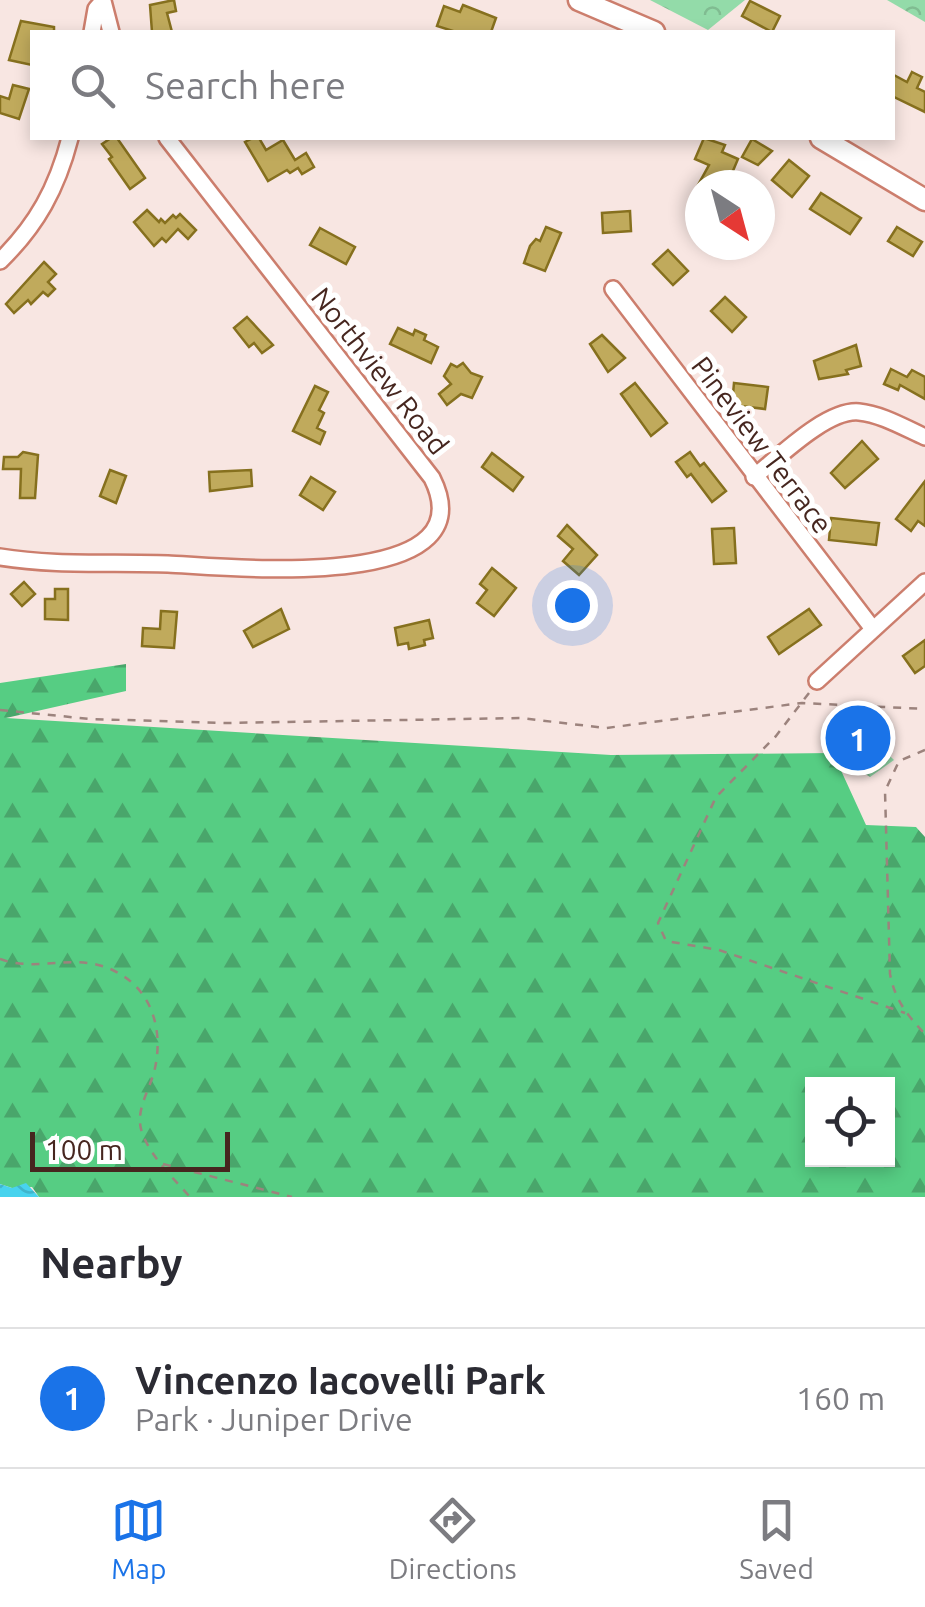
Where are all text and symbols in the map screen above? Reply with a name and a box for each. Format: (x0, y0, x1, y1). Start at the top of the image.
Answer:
search box (30, 30, 895, 140)
icon: search (65, 58, 120, 113)
text: Search here (145, 64, 346, 106)
north arrow (685, 170, 775, 260)
street label: Northview Road (306, 281, 455, 460)
street label: Pineview Terrace (686, 350, 839, 539)
your location (547, 580, 598, 631)
pin: 1 (826, 700, 890, 776)
map controls (805, 1077, 895, 1167)
button: locate (805, 1077, 895, 1167)
scale bar (30, 1127, 230, 1172)
text: 100 m (45, 1134, 123, 1165)
text: Nearby (40, 1239, 183, 1286)
text: Vincenzo Iacovelli Park (135, 1359, 545, 1401)
text: 1 (63, 1380, 82, 1416)
text: 160 m (796, 1380, 885, 1416)
text: Park · Juniper Drive (135, 1401, 413, 1437)
tab: Map (111, 1493, 166, 1584)
tab: Directions (389, 1493, 517, 1584)
tab: Saved (739, 1493, 814, 1584)

